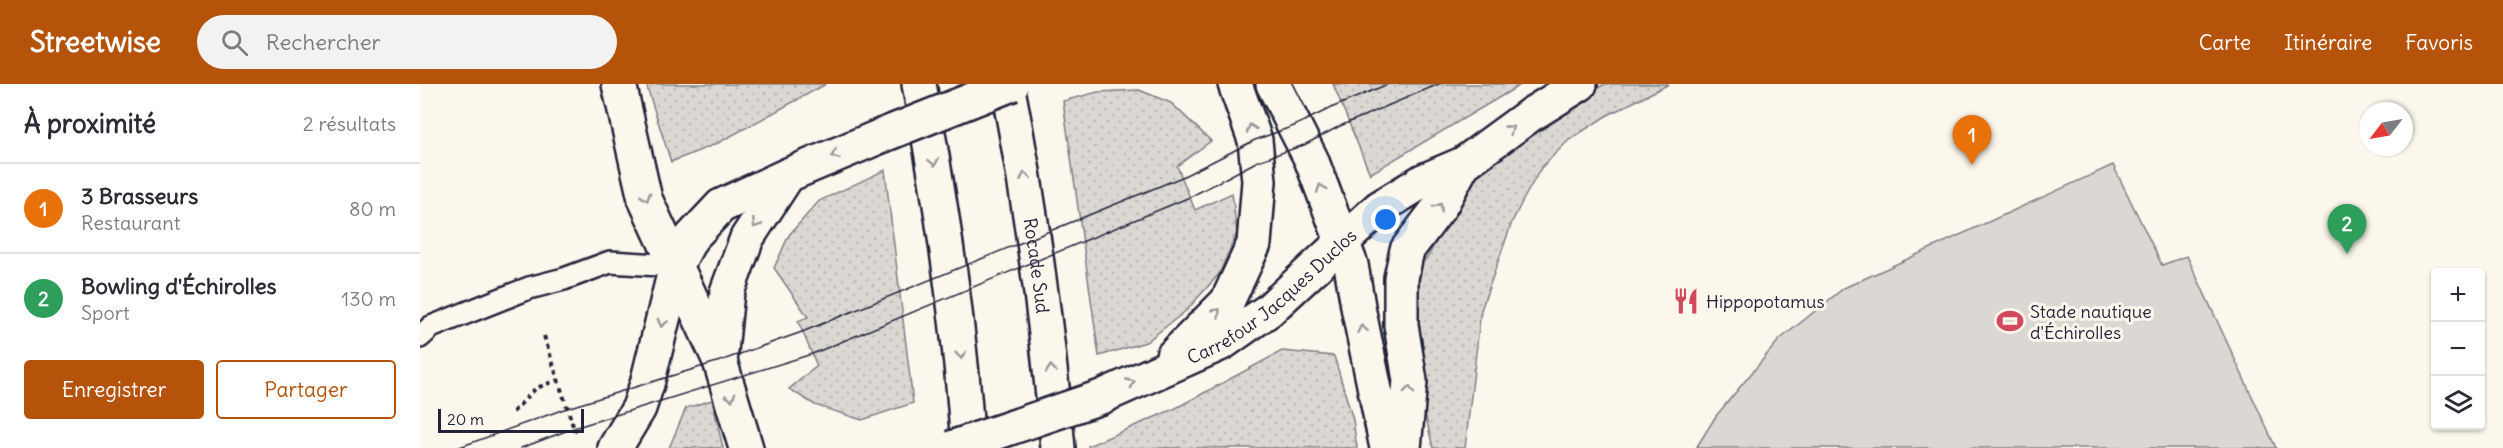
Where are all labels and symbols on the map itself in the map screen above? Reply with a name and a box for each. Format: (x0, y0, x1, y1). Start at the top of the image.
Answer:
north arrow (2359, 102, 2413, 156)
pin: 1 (1952, 116, 1992, 165)
one-way arrow (1246, 123, 1259, 134)
one-way arrow (1504, 125, 1515, 136)
one-way arrow (830, 148, 841, 160)
one-way arrow (927, 157, 940, 167)
one-way arrow (1019, 171, 1032, 181)
one-way arrow (1316, 183, 1329, 194)
one-way arrow (639, 191, 651, 202)
one-way arrow (1432, 202, 1443, 213)
pin: 2 (2328, 204, 2366, 254)
your location (1371, 205, 1400, 234)
street label: Rocade Sud (1019, 216, 1055, 315)
one-way arrow (752, 218, 764, 228)
street label: Carrefour Jacques Duclos (1183, 223, 1361, 369)
restaurant icon: Hippopotamus (1671, 286, 1701, 316)
place label: Hippopotamus (1706, 290, 1825, 313)
place label: Stade nautique d'Échirolles (2030, 300, 2152, 344)
sports icon: Stade nautique d'Échirolles (1995, 306, 2025, 336)
one-way arrow (1210, 308, 1221, 319)
one-way arrow (657, 318, 670, 328)
one-way arrow (1356, 324, 1369, 334)
one-way arrow (954, 351, 966, 360)
one-way arrow (1045, 364, 1058, 373)
one-way arrow (1124, 378, 1135, 390)
one-way arrow (1402, 385, 1415, 394)
one-way arrow (724, 392, 737, 402)
scale bar (438, 406, 584, 434)

